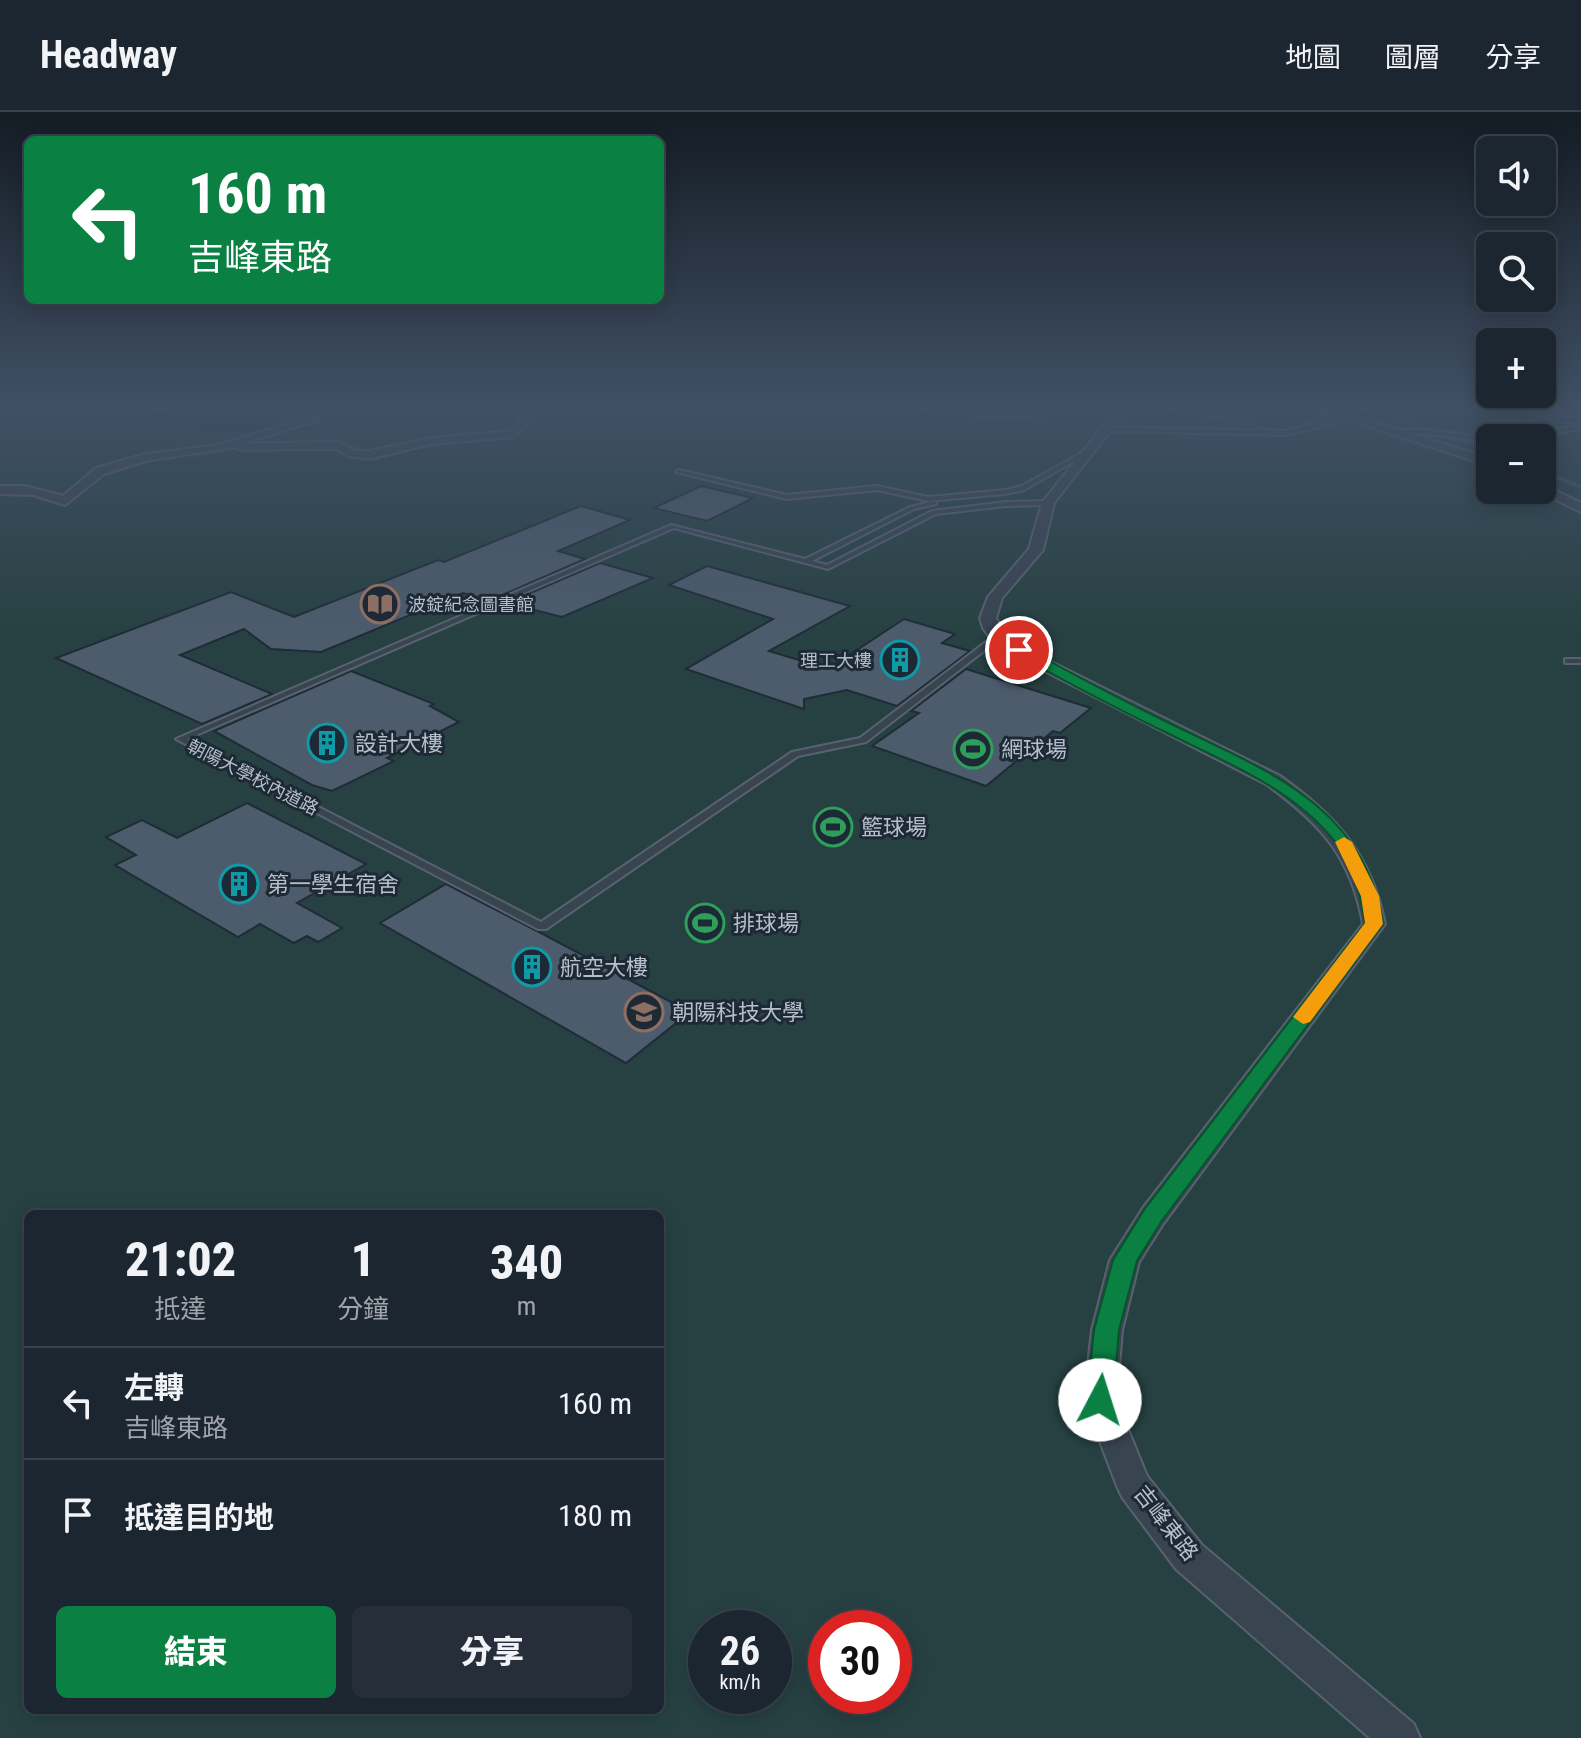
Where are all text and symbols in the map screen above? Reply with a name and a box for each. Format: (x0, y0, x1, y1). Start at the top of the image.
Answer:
text: Headway (40, 33, 177, 77)
text: 地圖 (1285, 41, 1341, 74)
text: 圖層 (1385, 41, 1441, 74)
text: 分享 (1485, 41, 1541, 74)
map controls (1476, 136, 1556, 504)
button: sound (1476, 136, 1556, 216)
text: 160 m (188, 161, 327, 227)
icon: left (56, 168, 160, 272)
button: search (1476, 232, 1556, 312)
text: 吉峰東路 (188, 237, 332, 279)
button: + (1476, 328, 1556, 408)
button: − (1476, 424, 1556, 504)
library icon: 波錠紀念圖書館 (359, 583, 401, 625)
place label: 波錠紀念圖書館 (408, 594, 534, 615)
pin (985, 616, 1053, 684)
icon: arrive (997, 628, 1041, 672)
building icon: 理工大樓 (879, 639, 921, 681)
place label: 理工大樓 (800, 650, 872, 671)
building icon: 設計大樓 (306, 722, 348, 764)
sports icon: 網球場 (952, 728, 994, 770)
place label: 設計大樓 (355, 731, 443, 756)
street label: 朝陽大學校內道路 (184, 735, 322, 819)
place label: 網球場 (1001, 737, 1067, 762)
sports icon: 籃球場 (812, 806, 854, 848)
place label: 籃球場 (861, 815, 927, 840)
building icon: 第一學生宿舍 (218, 863, 260, 905)
place label: 第一學生宿舍 (267, 872, 399, 897)
sports icon: 排球場 (684, 902, 726, 944)
place label: 排球場 (733, 911, 799, 936)
building icon: 航空大樓 (511, 946, 553, 988)
place label: 航空大樓 (560, 955, 648, 980)
school or university icon: 朝陽科技大學 (623, 991, 665, 1033)
place label: 朝陽科技大學 (672, 1000, 804, 1025)
text: 21:02 (125, 1231, 236, 1288)
text: 1 (351, 1231, 375, 1288)
text: 340 (490, 1234, 563, 1291)
text: m (517, 1291, 536, 1321)
text: 抵達 (154, 1294, 206, 1324)
text: 分鐘 (337, 1294, 389, 1324)
position arrow (1058, 1358, 1142, 1442)
text: 左轉 (124, 1370, 184, 1405)
icon: left (56, 1381, 100, 1425)
text: 160 m (558, 1386, 632, 1421)
text: 吉峰東路 (124, 1413, 228, 1443)
street label: 吉峰東路 (1129, 1481, 1203, 1565)
icon: arrive (56, 1493, 100, 1537)
text: 180 m (558, 1498, 632, 1533)
text: 抵達目的地 (124, 1500, 274, 1535)
button: 結束 (56, 1606, 336, 1698)
button: 分享 (352, 1606, 632, 1698)
speed limit sign: 30 (808, 1610, 912, 1714)
text: 26 (720, 1628, 760, 1675)
text: km/h (719, 1670, 761, 1694)

